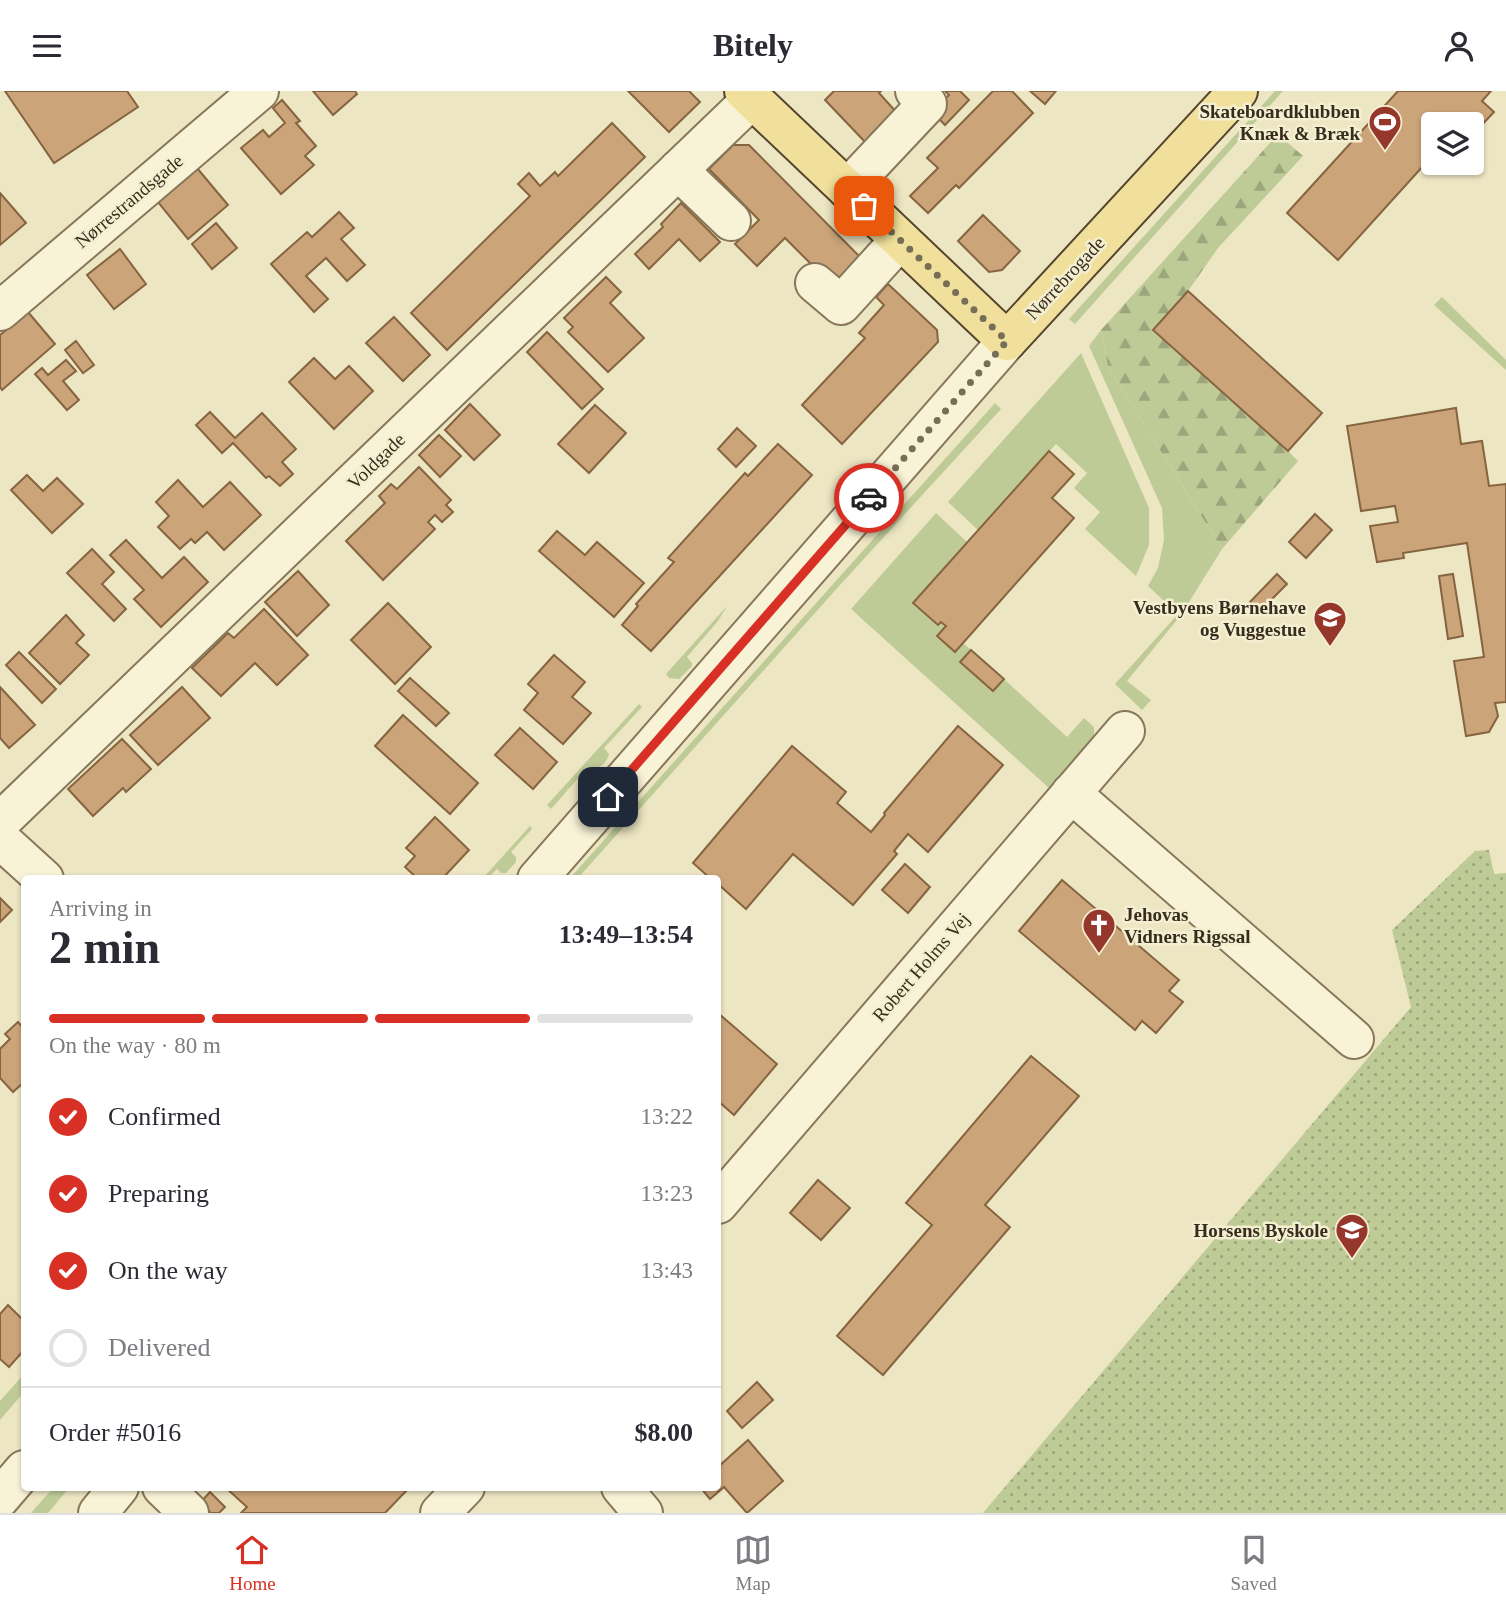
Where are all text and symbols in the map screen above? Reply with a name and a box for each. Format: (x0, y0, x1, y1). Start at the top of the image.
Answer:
icon: menu (28, 27, 66, 65)
text: Bitely (713, 27, 793, 63)
icon: person (1440, 27, 1478, 65)
place label: Skateboardklubben Knæk & Bræk (1199, 101, 1360, 144)
sports icon: Skateboardklubben Knæk & Bræk (1366, 103, 1404, 152)
map controls (1421, 112, 1484, 175)
button: layers (1421, 112, 1484, 175)
street label: Nørrestrandsgade (71, 150, 187, 252)
pin (834, 176, 894, 236)
icon: bag (845, 187, 883, 225)
street label: Nørrebrogade (1021, 232, 1109, 324)
street label: Voldgade (343, 429, 409, 493)
courier (834, 463, 904, 533)
icon: car (850, 479, 888, 517)
place label: Vestbyens Børnehave og Vuggestue (1133, 597, 1306, 640)
school or university icon: Vestbyens Børnehave og Vuggestue (1311, 599, 1349, 648)
pin (578, 767, 638, 827)
icon: home (589, 778, 627, 816)
text: Arriving in (49, 896, 152, 921)
place label: Jehovas Vidners Rigssal (1124, 904, 1251, 947)
church icon: Jehovas Vidners Rigssal (1080, 906, 1118, 955)
street label: Robert Holms Vej (868, 908, 974, 1026)
text: 13:49–13:54 (559, 920, 693, 949)
text: 2 min (49, 922, 160, 973)
text: On the way · 80 m (49, 1033, 221, 1058)
icon: check (49, 1098, 87, 1136)
text: Confirmed (108, 1102, 221, 1131)
text: 13:22 (641, 1104, 693, 1129)
icon: check (49, 1175, 87, 1213)
text: Preparing (108, 1179, 209, 1208)
text: 13:23 (641, 1181, 693, 1206)
school or university icon: Horsens Byskole (1333, 1211, 1371, 1260)
place label: Horsens Byskole (1193, 1220, 1328, 1241)
icon: check (49, 1252, 87, 1290)
text: On the way (108, 1256, 228, 1285)
text: 13:43 (641, 1258, 693, 1283)
text: Delivered (108, 1333, 211, 1362)
text: Order #5016 (49, 1418, 181, 1447)
text: $8.00 (635, 1418, 693, 1447)
tab: Home (229, 1531, 276, 1595)
tab: Map (734, 1531, 772, 1595)
tab: Saved (1230, 1531, 1277, 1595)

